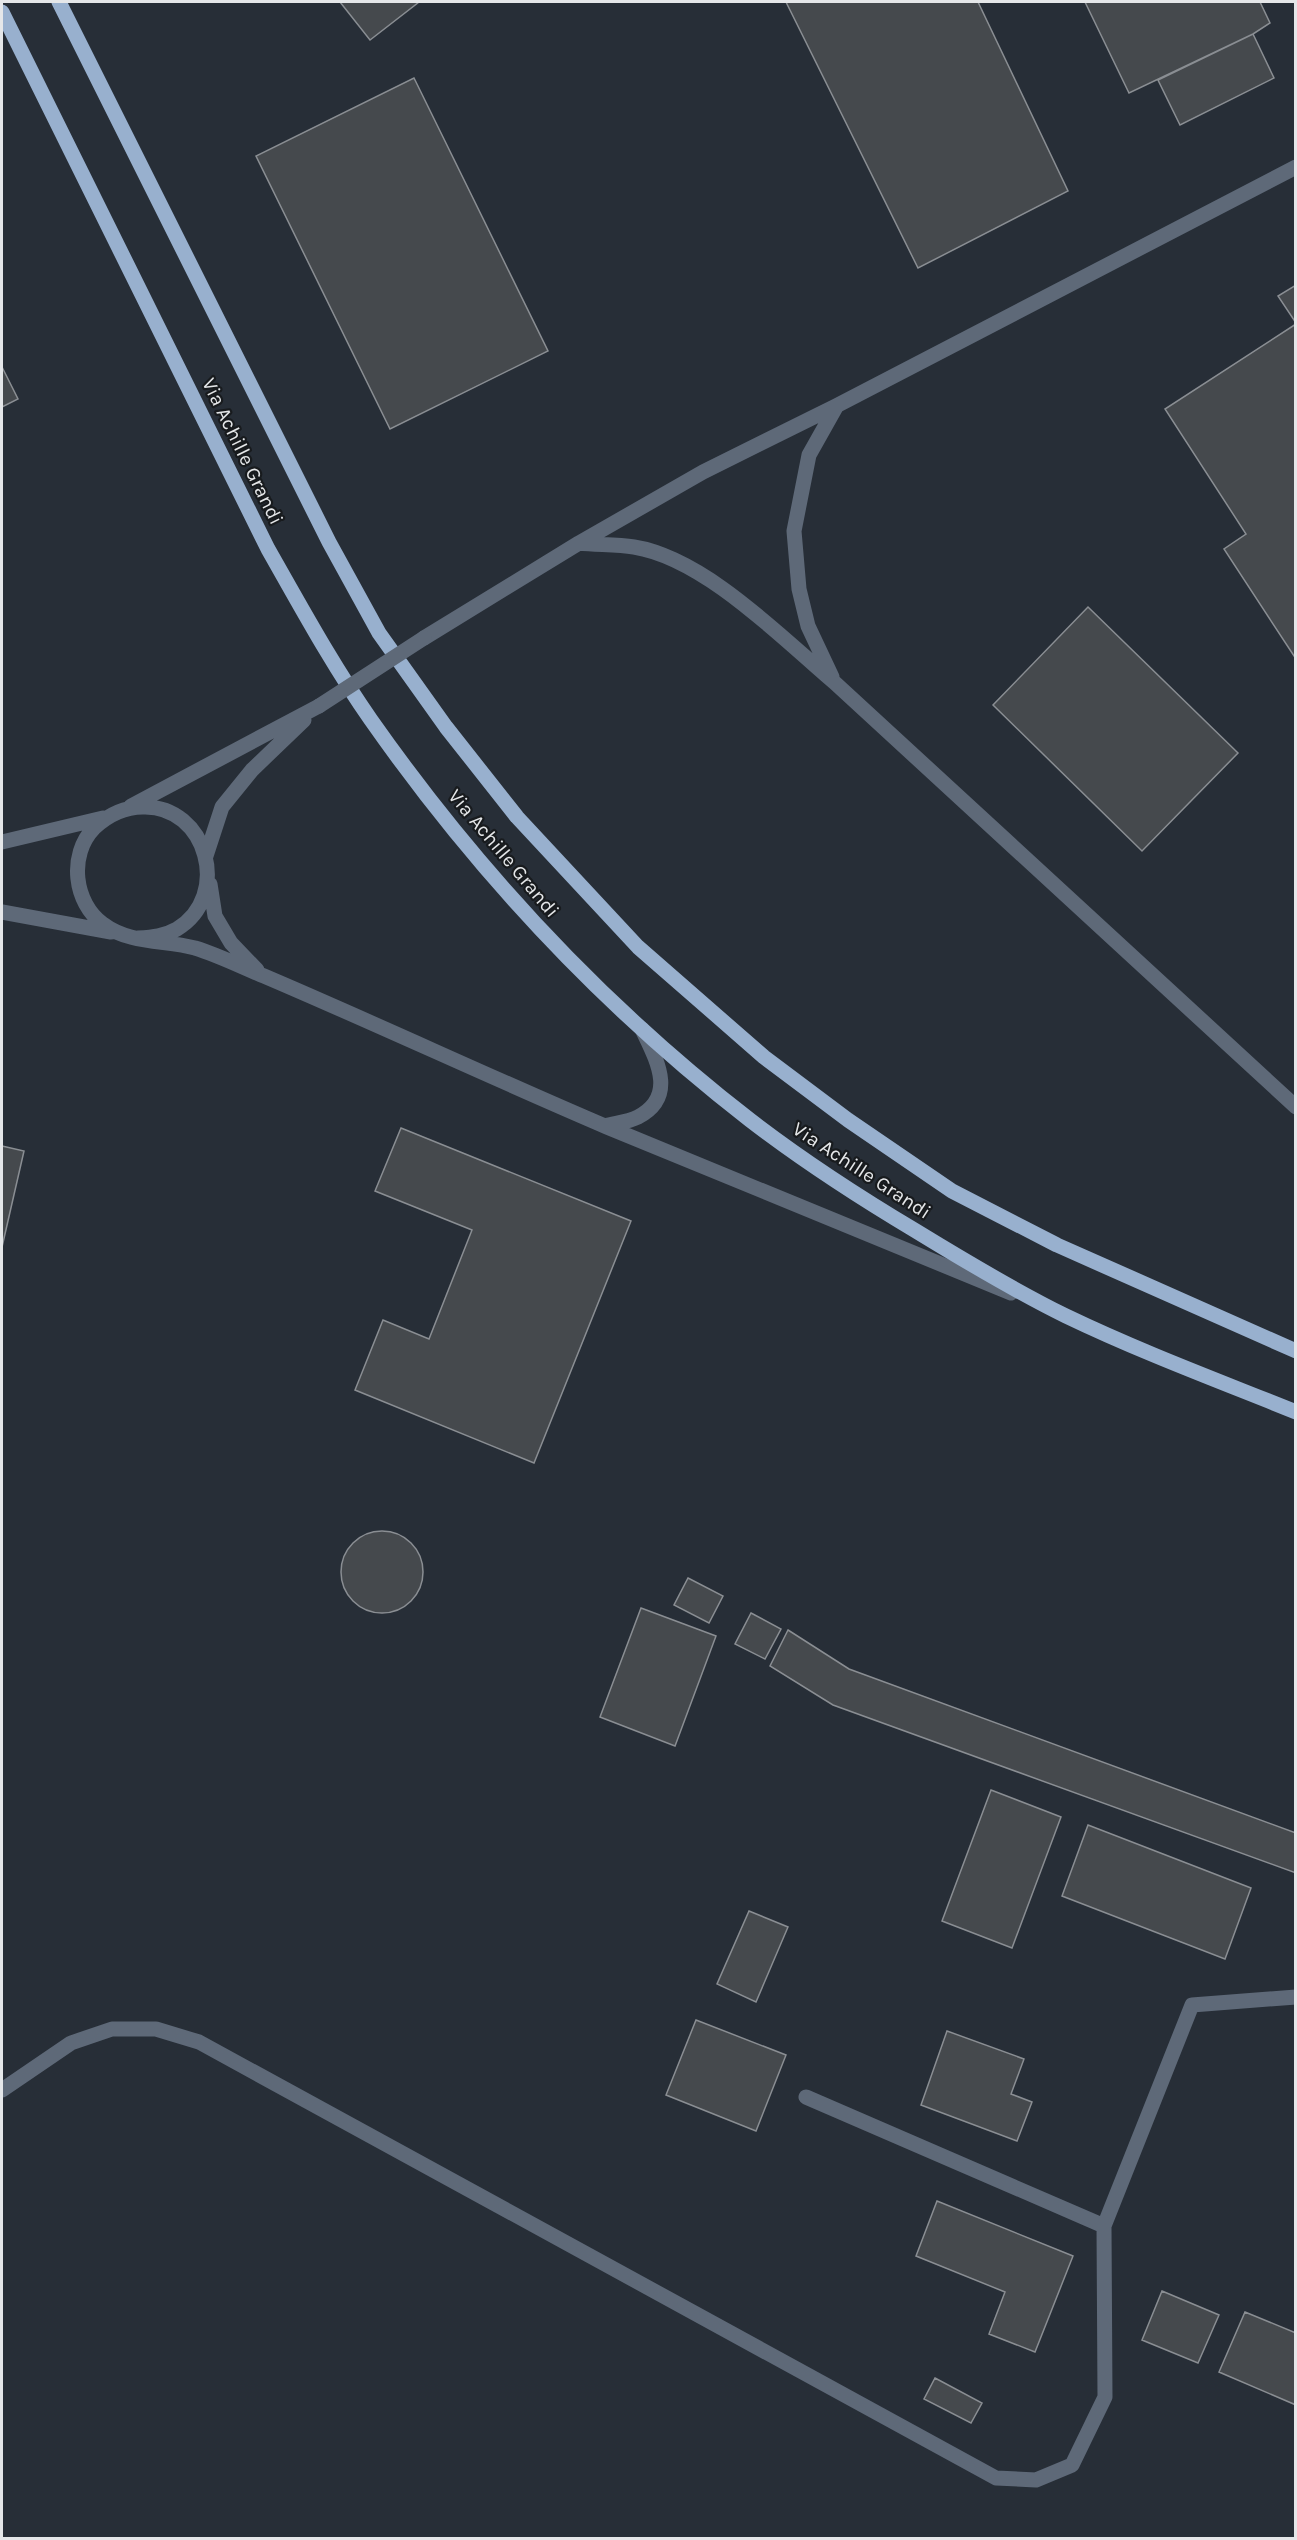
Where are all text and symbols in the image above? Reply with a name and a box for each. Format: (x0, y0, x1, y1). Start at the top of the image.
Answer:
street label: Via Achille Grandi (197, 374, 288, 528)
street label: Via Achille Grandi (443, 785, 564, 922)
street label: Via Achille Grandi (788, 1117, 935, 1224)

